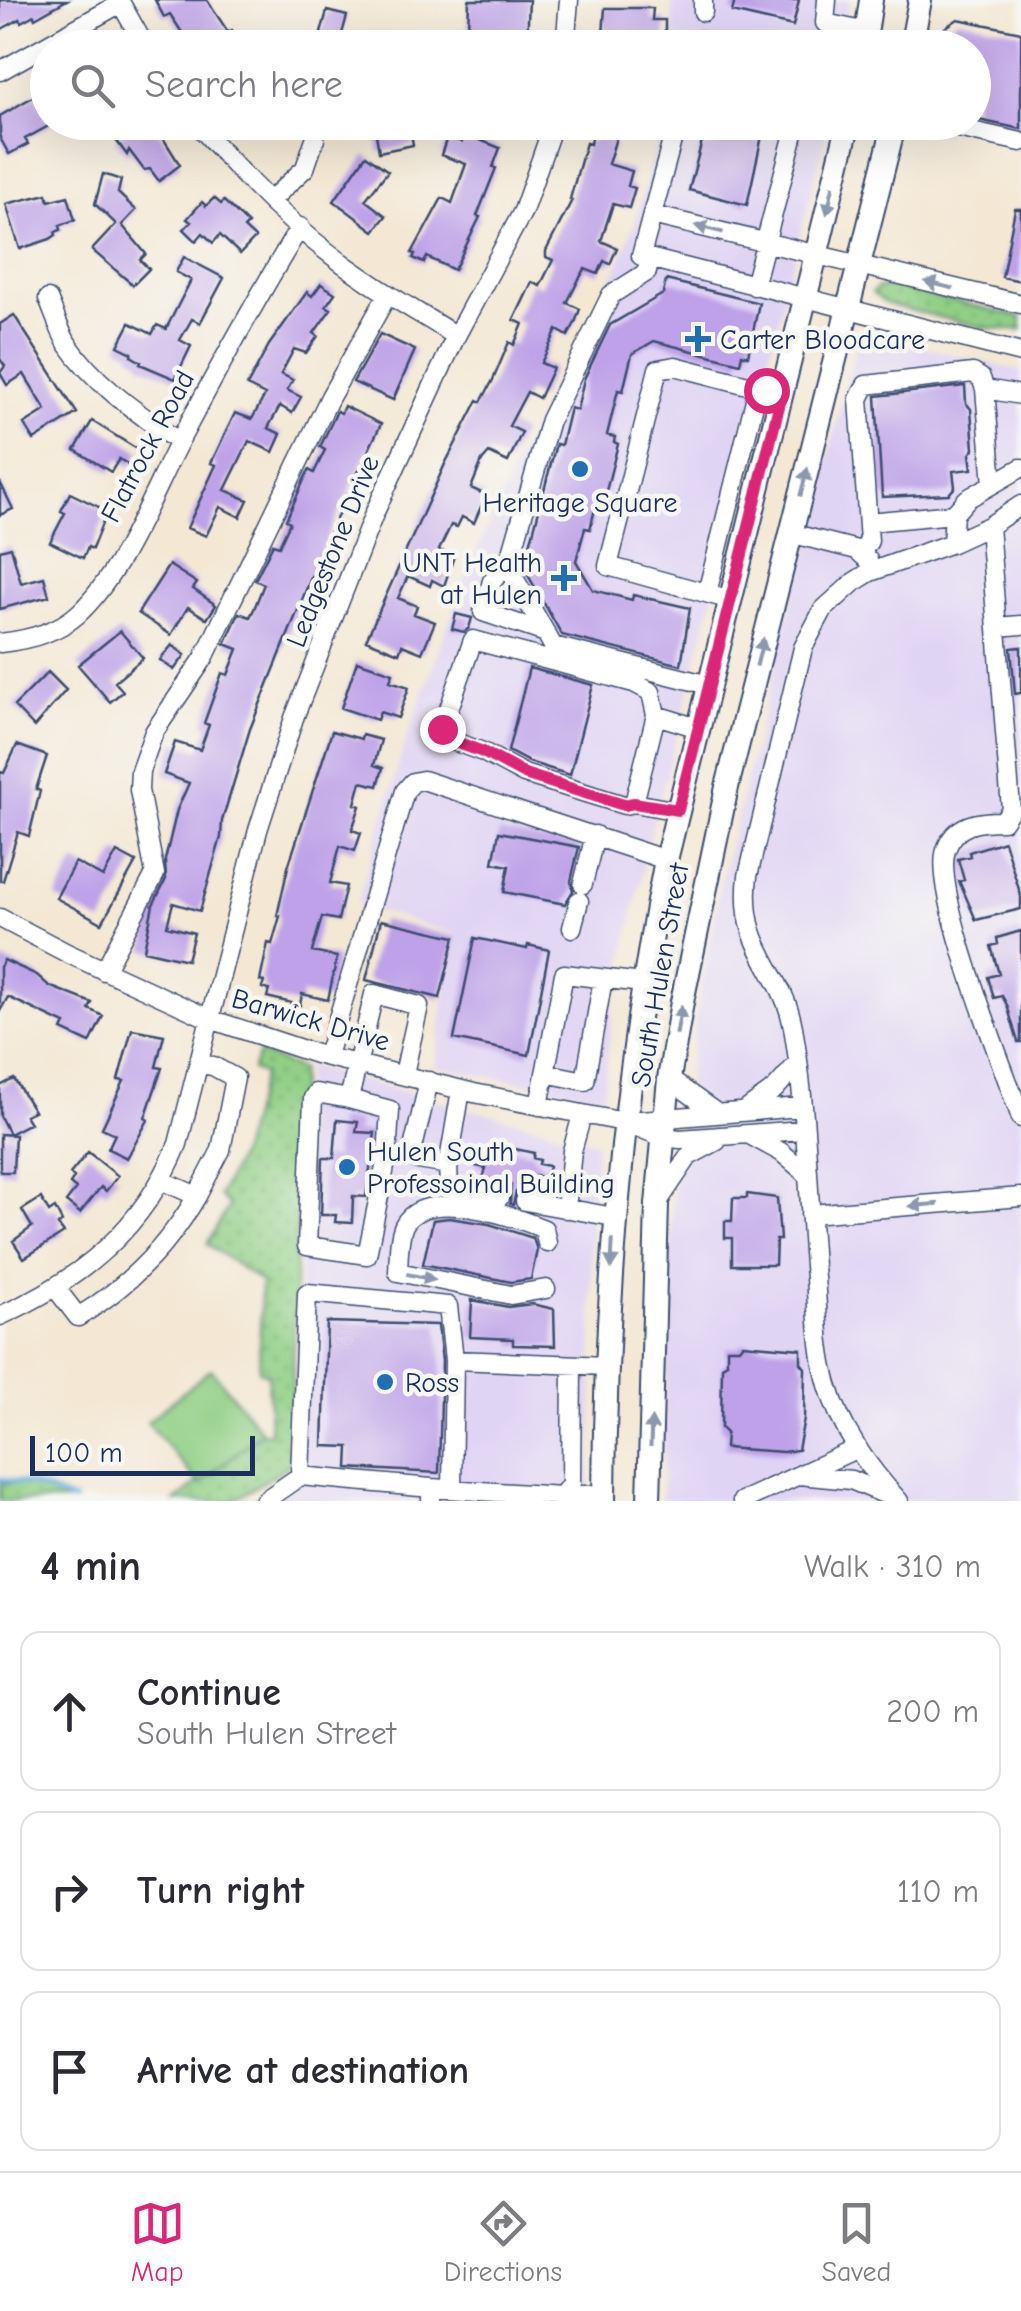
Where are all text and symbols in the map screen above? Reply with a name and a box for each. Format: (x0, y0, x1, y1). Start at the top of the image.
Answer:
search box (30, 30, 991, 140)
icon: search (65, 58, 120, 113)
text: Search here (145, 63, 343, 107)
one-way arrow (822, 185, 837, 216)
one-way arrow (693, 221, 724, 236)
one-way arrow (923, 277, 954, 292)
place label: Carter Bloodcare (720, 324, 925, 356)
marker: Carter Bloodcare (685, 326, 711, 352)
street label: Flatrock Road (95, 365, 201, 528)
route start (744, 368, 790, 414)
street label: Ledgestone Drive (280, 451, 386, 652)
marker: Heritage Square (569, 458, 591, 480)
one-way arrow (797, 466, 813, 497)
place label: Heritage Square (483, 487, 677, 519)
place label: UNT Health at Hulen (402, 547, 542, 611)
marker: UNT Health at Hulen (551, 565, 577, 591)
one-way arrow (753, 636, 768, 667)
route end (420, 707, 466, 753)
street label: South Hulen Street (625, 860, 696, 1090)
street label: Barwick Drive (228, 982, 393, 1058)
one-way arrow (672, 1003, 687, 1035)
place label: Hulen South Professoinal Building (367, 1136, 615, 1200)
marker: Hulen South Professoinal Building (336, 1156, 358, 1178)
one-way arrow (907, 1197, 939, 1213)
one-way arrow (604, 1238, 620, 1270)
one-way arrow (406, 1269, 437, 1285)
place label: Ross (405, 1367, 459, 1399)
marker: Ross (374, 1371, 396, 1393)
one-way arrow (644, 1415, 660, 1447)
scale bar (30, 1431, 255, 1476)
text: 100 m (45, 1437, 123, 1469)
text: 4 min (40, 1542, 141, 1591)
text: Walk · 310 m (804, 1548, 981, 1585)
text: Continue (137, 1671, 281, 1715)
icon: ahead (42, 1684, 97, 1739)
text: 200 m (886, 1693, 979, 1730)
text: South Hulen Street (137, 1715, 396, 1752)
icon: right (42, 1864, 97, 1919)
text: Turn right (137, 1869, 304, 1913)
text: 110 m (897, 1873, 979, 1910)
icon: arrive (42, 2044, 97, 2099)
text: Arrive at destination (137, 2049, 469, 2093)
tab: Map (130, 2196, 185, 2288)
tab: Directions (444, 2196, 562, 2288)
tab: Saved (821, 2196, 891, 2288)

